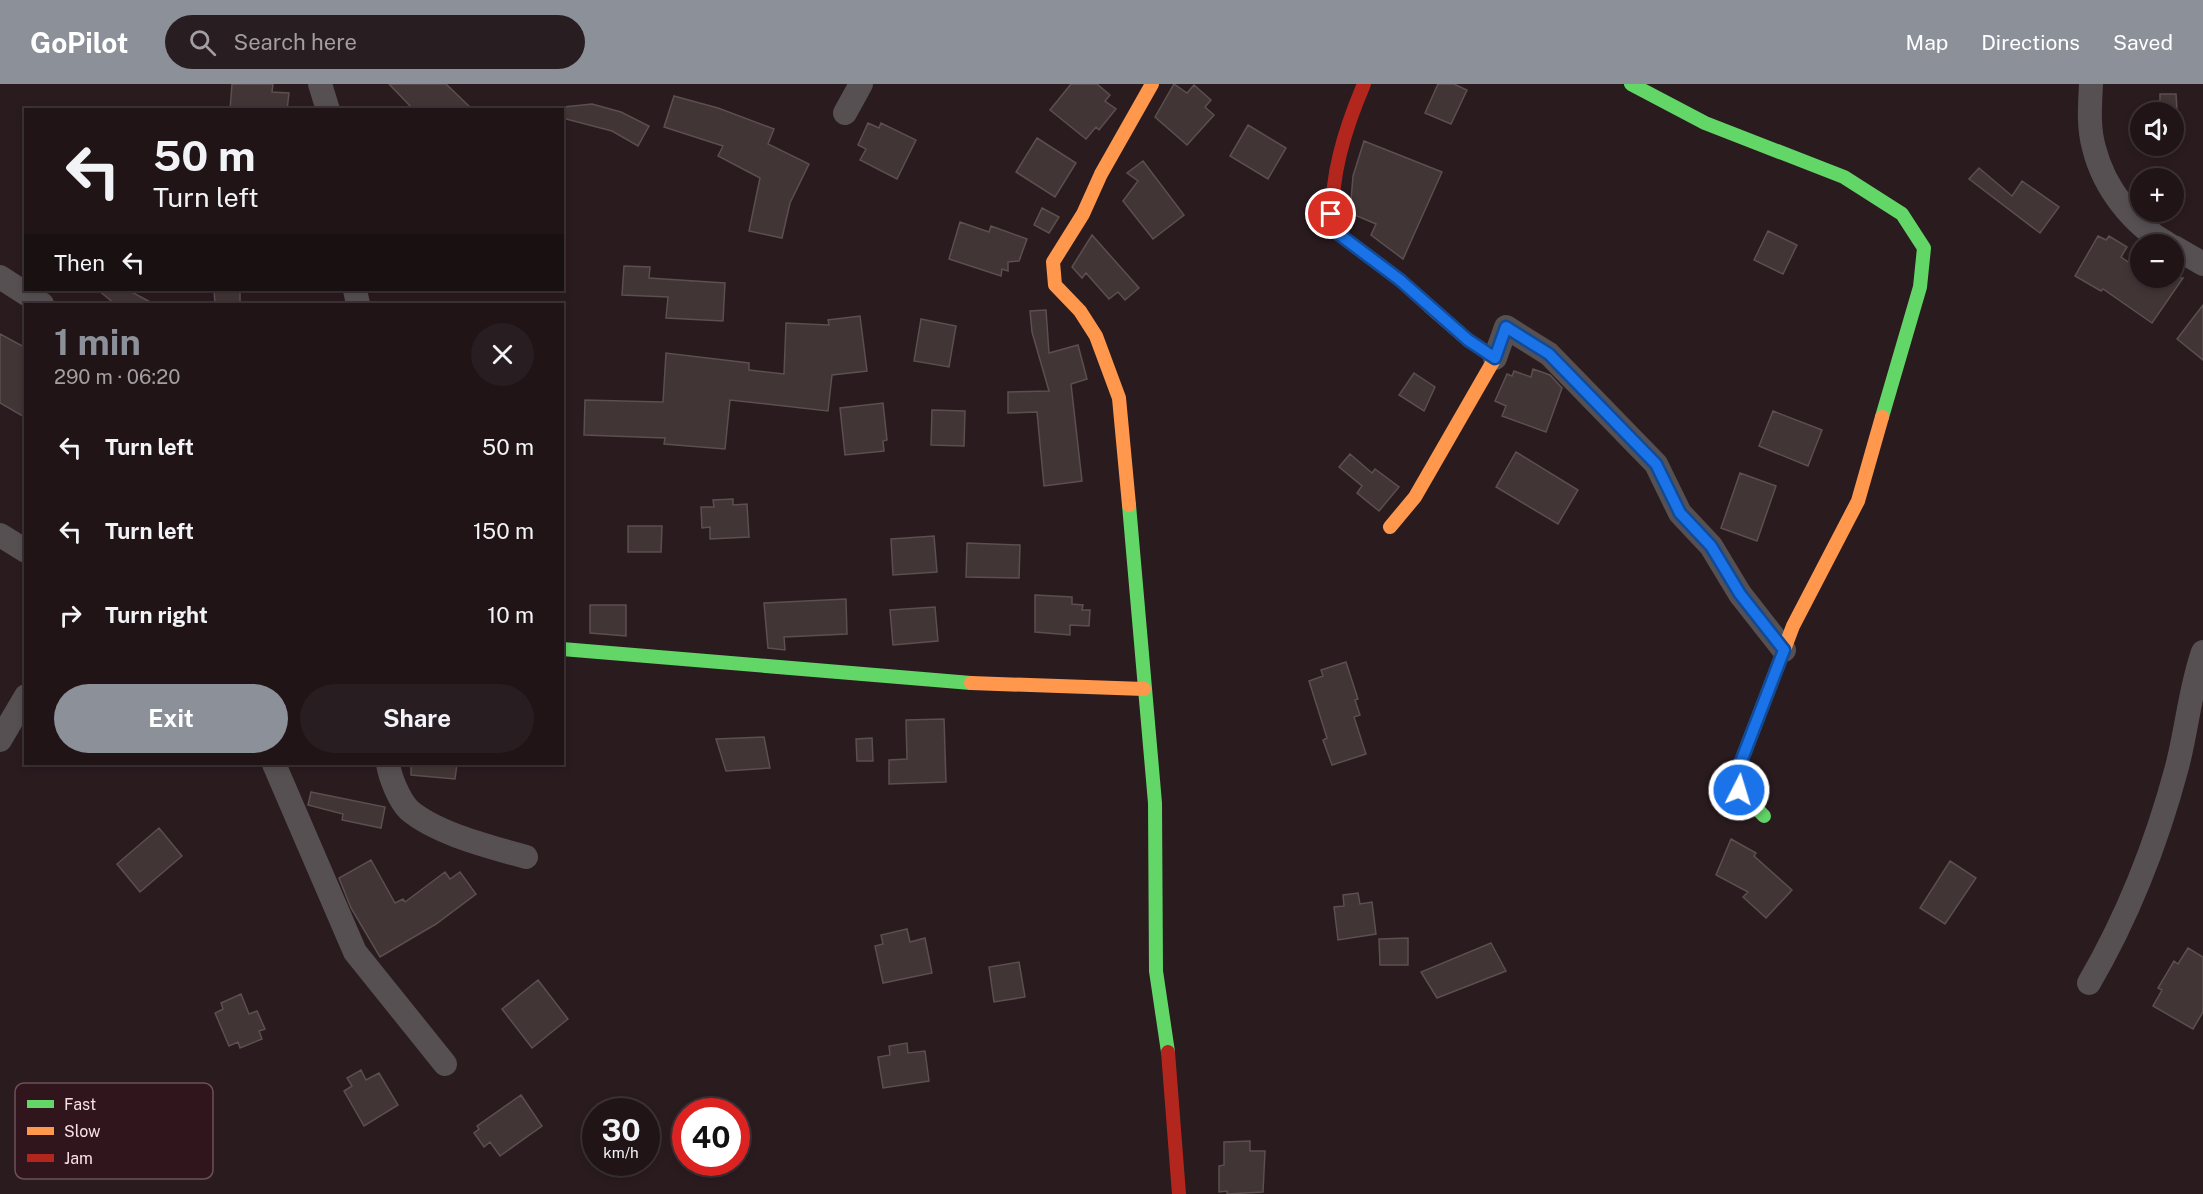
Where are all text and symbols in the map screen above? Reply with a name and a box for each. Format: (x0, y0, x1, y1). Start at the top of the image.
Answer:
search box (165, 15, 585, 69)
text: GoPilot (30, 26, 129, 59)
icon: search (186, 26, 219, 59)
text: Search here (234, 29, 357, 55)
text: Map (1906, 30, 1948, 55)
text: Directions (1981, 30, 2080, 55)
text: Saved (2113, 30, 2173, 55)
map controls (2130, 102, 2184, 288)
button: sound (2130, 102, 2184, 156)
text: 50 m (153, 131, 256, 180)
icon: left (54, 132, 132, 210)
button: + (2130, 168, 2184, 222)
text: Turn left (153, 181, 259, 213)
pin (1305, 188, 1356, 239)
icon: arrive (1314, 197, 1347, 230)
button: − (2130, 234, 2184, 288)
icon: left (117, 246, 150, 279)
text: Then (54, 250, 105, 276)
text: 1 min (54, 321, 141, 363)
button: close (471, 323, 534, 386)
text: 290 m · 06:20 (54, 365, 181, 389)
icon: left (54, 431, 87, 464)
text: Turn left (105, 434, 194, 460)
text: 50 m (482, 434, 534, 460)
icon: left (54, 515, 87, 548)
text: Turn left (105, 518, 194, 544)
text: 150 m (473, 518, 534, 544)
icon: right (54, 599, 87, 632)
text: Turn right (105, 602, 208, 628)
text: 10 m (487, 602, 534, 628)
button: Exit (54, 684, 288, 753)
button: Share (300, 684, 534, 753)
position arrow (1707, 758, 1771, 822)
legend (15, 1083, 213, 1179)
text: Fast (64, 1095, 96, 1114)
speed limit sign: 40 (672, 1098, 750, 1176)
text: 30 (601, 1112, 641, 1148)
text: Slow (64, 1122, 101, 1141)
text: km/h (603, 1144, 639, 1161)
text: Jam (64, 1149, 93, 1168)

